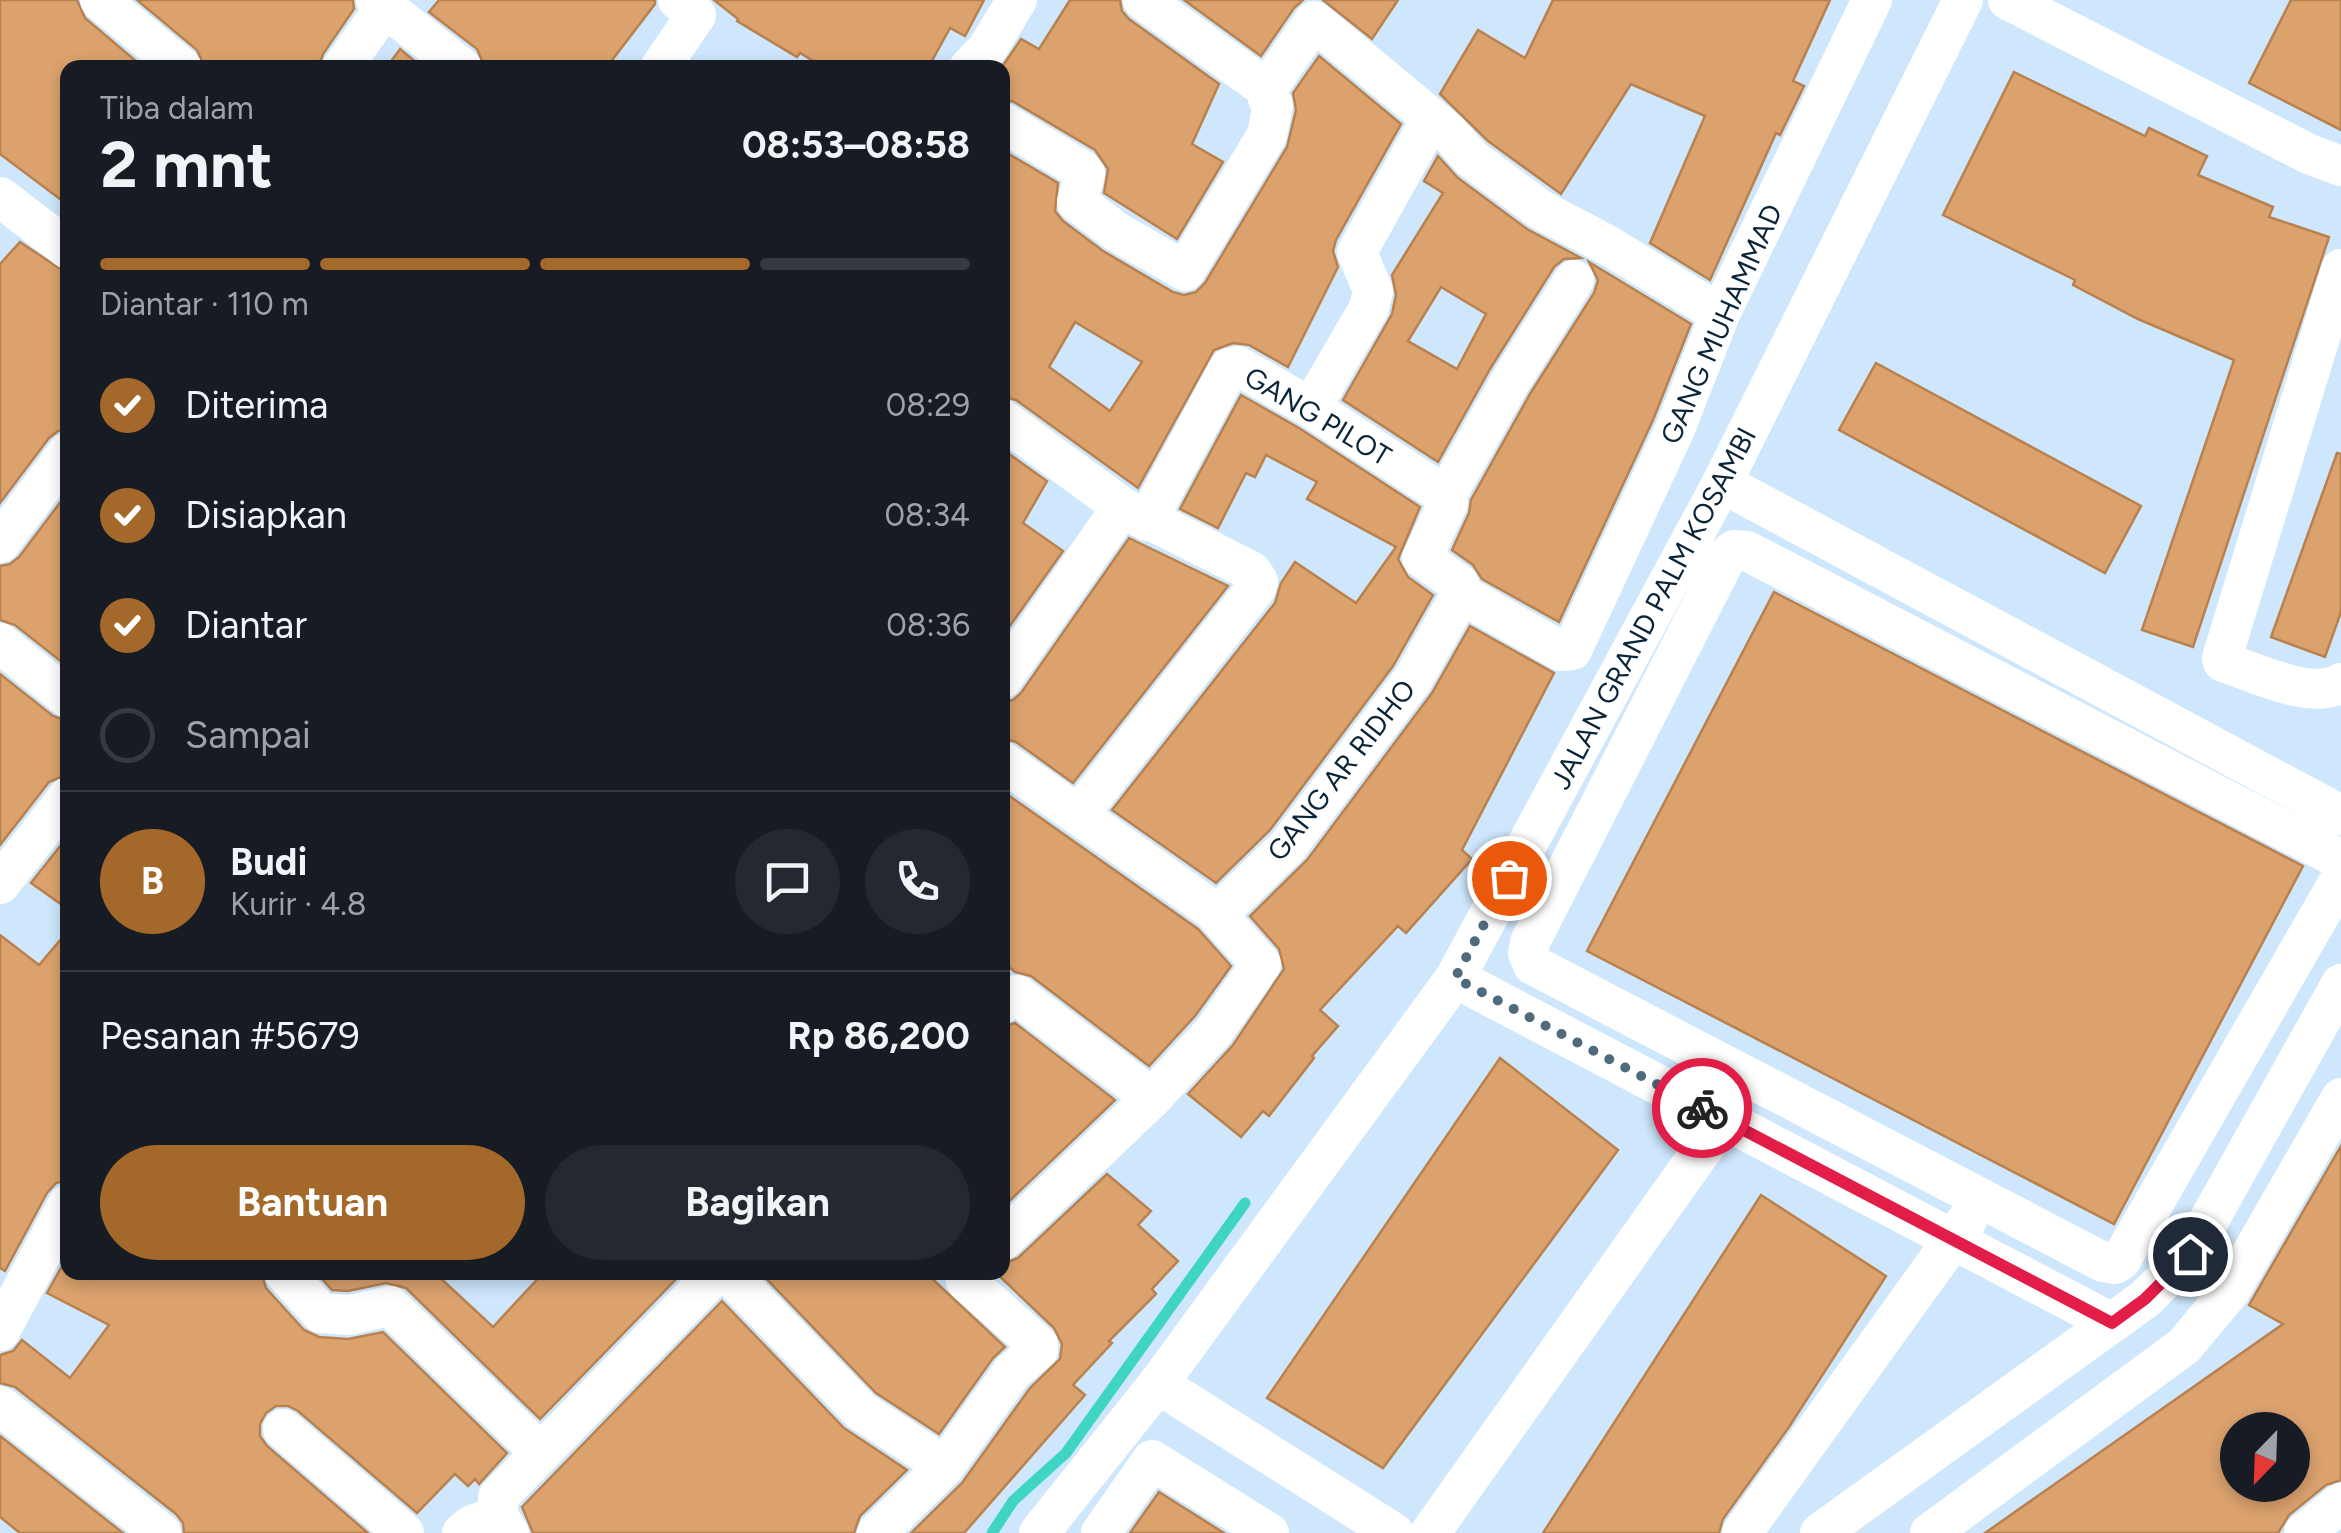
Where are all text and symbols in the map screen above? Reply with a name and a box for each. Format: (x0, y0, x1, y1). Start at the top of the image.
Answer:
text: Tiba dalam (100, 89, 254, 127)
text: 08:53–08:58 (742, 122, 970, 168)
text: 2 mnt (100, 125, 273, 203)
street label: GANG MUHAMMAD (1653, 199, 1789, 449)
text: Diantar · 110 m (100, 285, 309, 323)
street label: GANG PILOT (1239, 359, 1398, 473)
icon: check (100, 378, 155, 433)
text: Diterima (185, 382, 328, 428)
text: 08:29 (886, 386, 970, 424)
street label: JALAN GRAND PALM KOSAMBI (1543, 421, 1763, 795)
icon: check (100, 488, 155, 543)
text: Disiapkan (185, 492, 347, 538)
text: 08:34 (884, 496, 970, 534)
icon: check (100, 598, 155, 653)
text: Diantar (185, 602, 307, 648)
text: 08:36 (886, 606, 970, 644)
street label: GANG AR RIDHO (1260, 673, 1422, 867)
text: Sampai (185, 712, 311, 758)
button: chat (735, 829, 840, 934)
button: phone (865, 829, 970, 934)
pin (1467, 836, 1552, 921)
text: Budi (230, 839, 307, 885)
icon: bag (1482, 851, 1537, 906)
text: B (141, 858, 164, 904)
text: Kurir · 4.8 (230, 885, 366, 923)
text: Pesanan #5679 (100, 1013, 360, 1059)
text: Rp 86,200 (787, 1013, 970, 1059)
courier (1652, 1058, 1752, 1158)
icon: bike (1675, 1081, 1730, 1136)
button: Bantuan (100, 1145, 525, 1260)
button: Bagikan (545, 1145, 970, 1260)
pin (2148, 1212, 2233, 1297)
icon: home (2163, 1227, 2218, 1282)
north arrow (2220, 1412, 2310, 1502)
map controls (2220, 1412, 2310, 1502)

